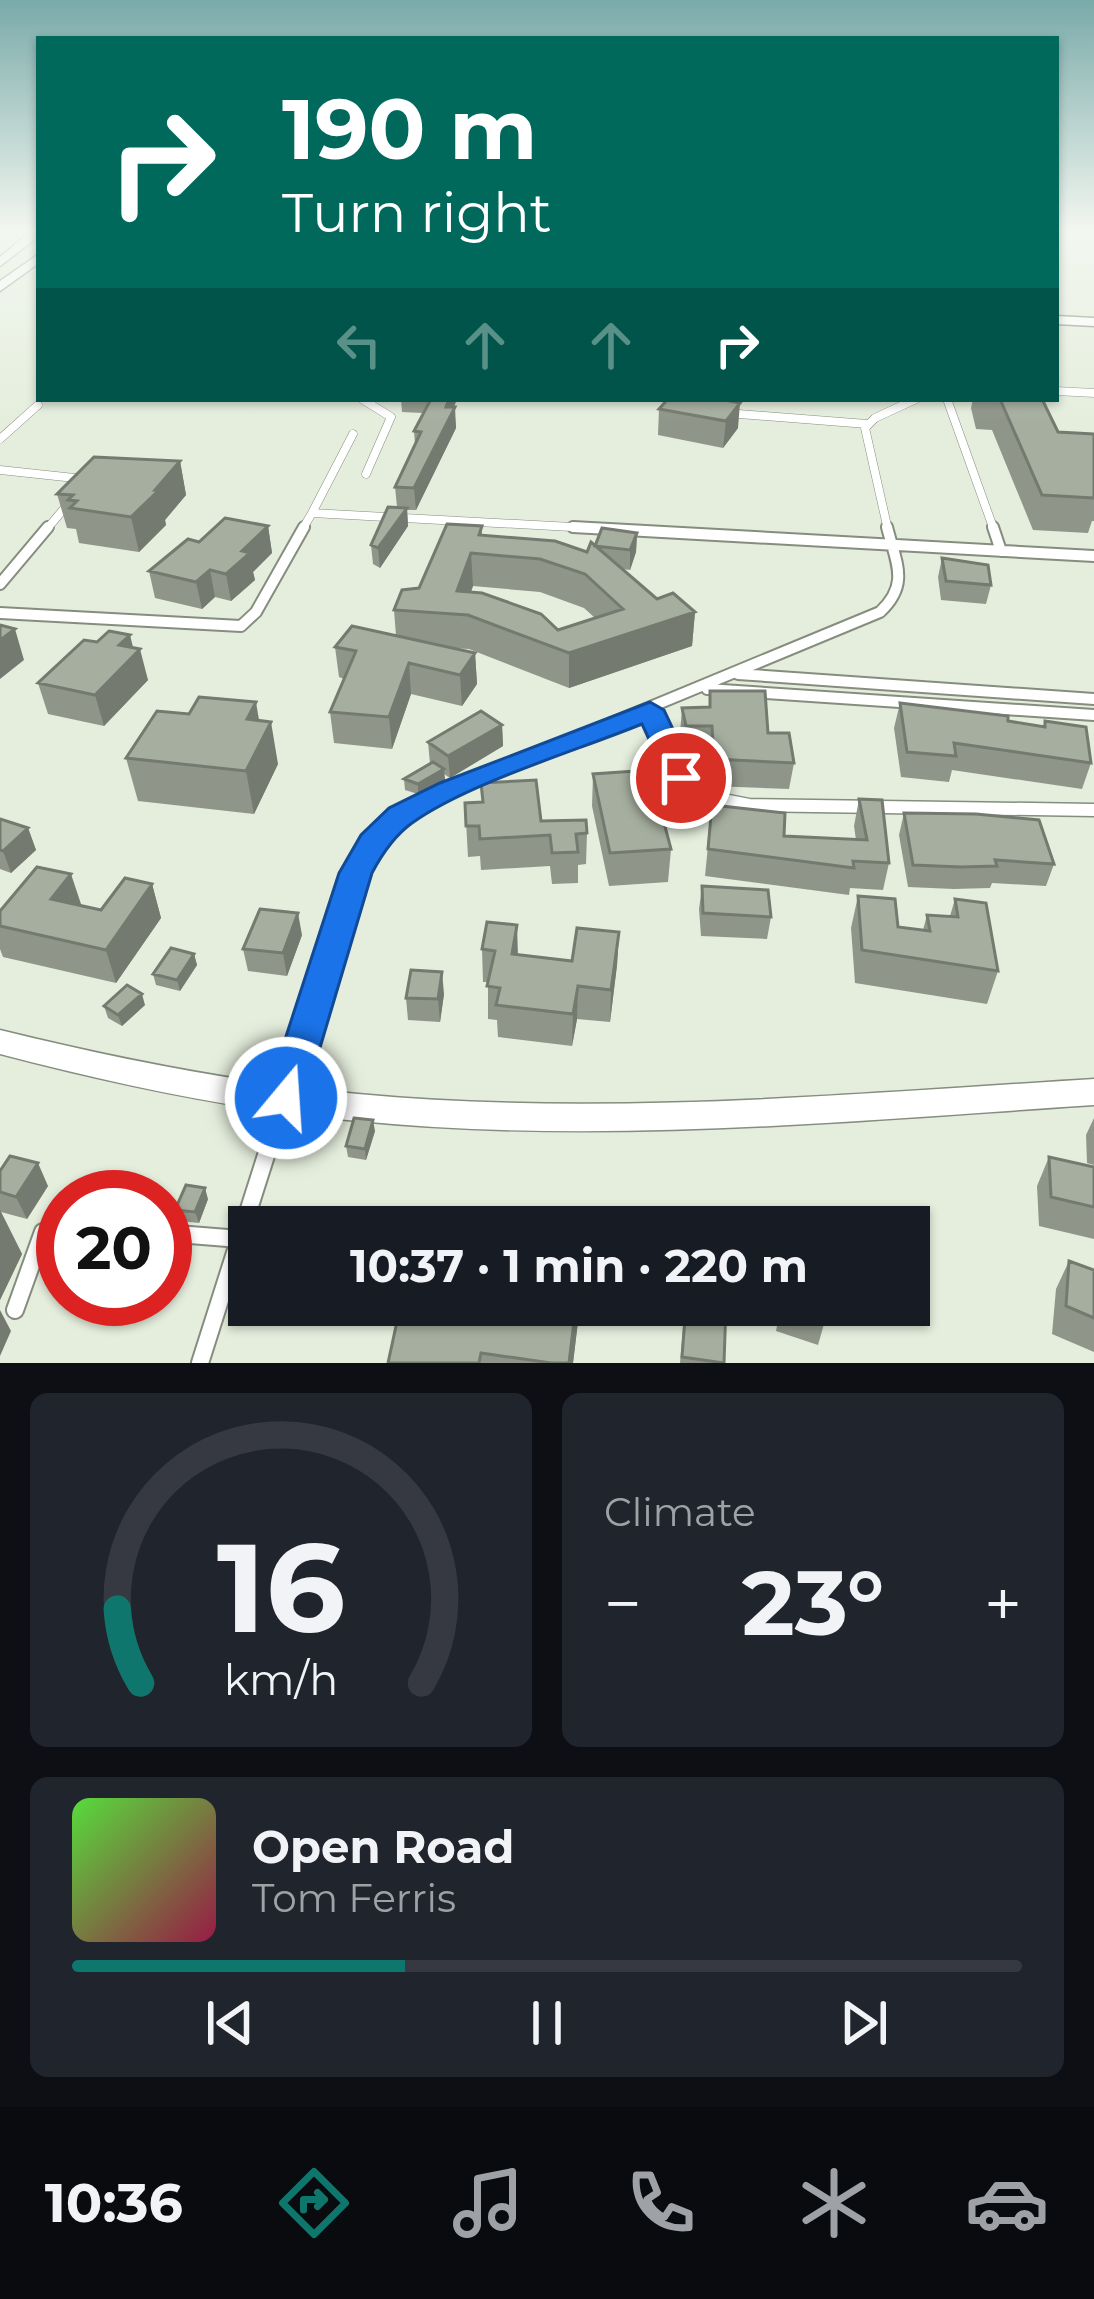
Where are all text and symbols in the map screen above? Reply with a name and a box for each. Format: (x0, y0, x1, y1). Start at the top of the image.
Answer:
text: 190 m (282, 78, 537, 180)
icon: right (84, 84, 240, 240)
text: Turn right (282, 180, 552, 246)
icon: left (326, 312, 392, 378)
icon: ahead (452, 312, 518, 378)
icon: ahead (578, 312, 644, 378)
icon: right (704, 312, 770, 378)
pin (630, 727, 732, 829)
icon: arrive (648, 745, 714, 811)
position arrow (223, 1035, 349, 1161)
speed limit sign: 20 (36, 1170, 192, 1326)
text: 10:37 · 1 min · 220 m (350, 1238, 808, 1293)
text: Climate (604, 1488, 756, 1536)
text: 16 (217, 1511, 345, 1663)
text: 23° (742, 1548, 884, 1658)
text: − (604, 1563, 642, 1644)
text: + (984, 1563, 1022, 1644)
text: km/h (224, 1653, 338, 1706)
text: Open Road (252, 1819, 514, 1874)
text: Tom Ferris (252, 1874, 456, 1922)
icon: previous (197, 1990, 263, 2056)
icon: pause (514, 1990, 580, 2056)
icon: next (831, 1990, 897, 2056)
icon: directions (272, 2161, 356, 2245)
icon: music (446, 2161, 530, 2245)
icon: phone (619, 2161, 703, 2245)
icon: climate (792, 2161, 876, 2245)
icon: car (965, 2161, 1049, 2245)
text: 10:36 (45, 2170, 183, 2236)

